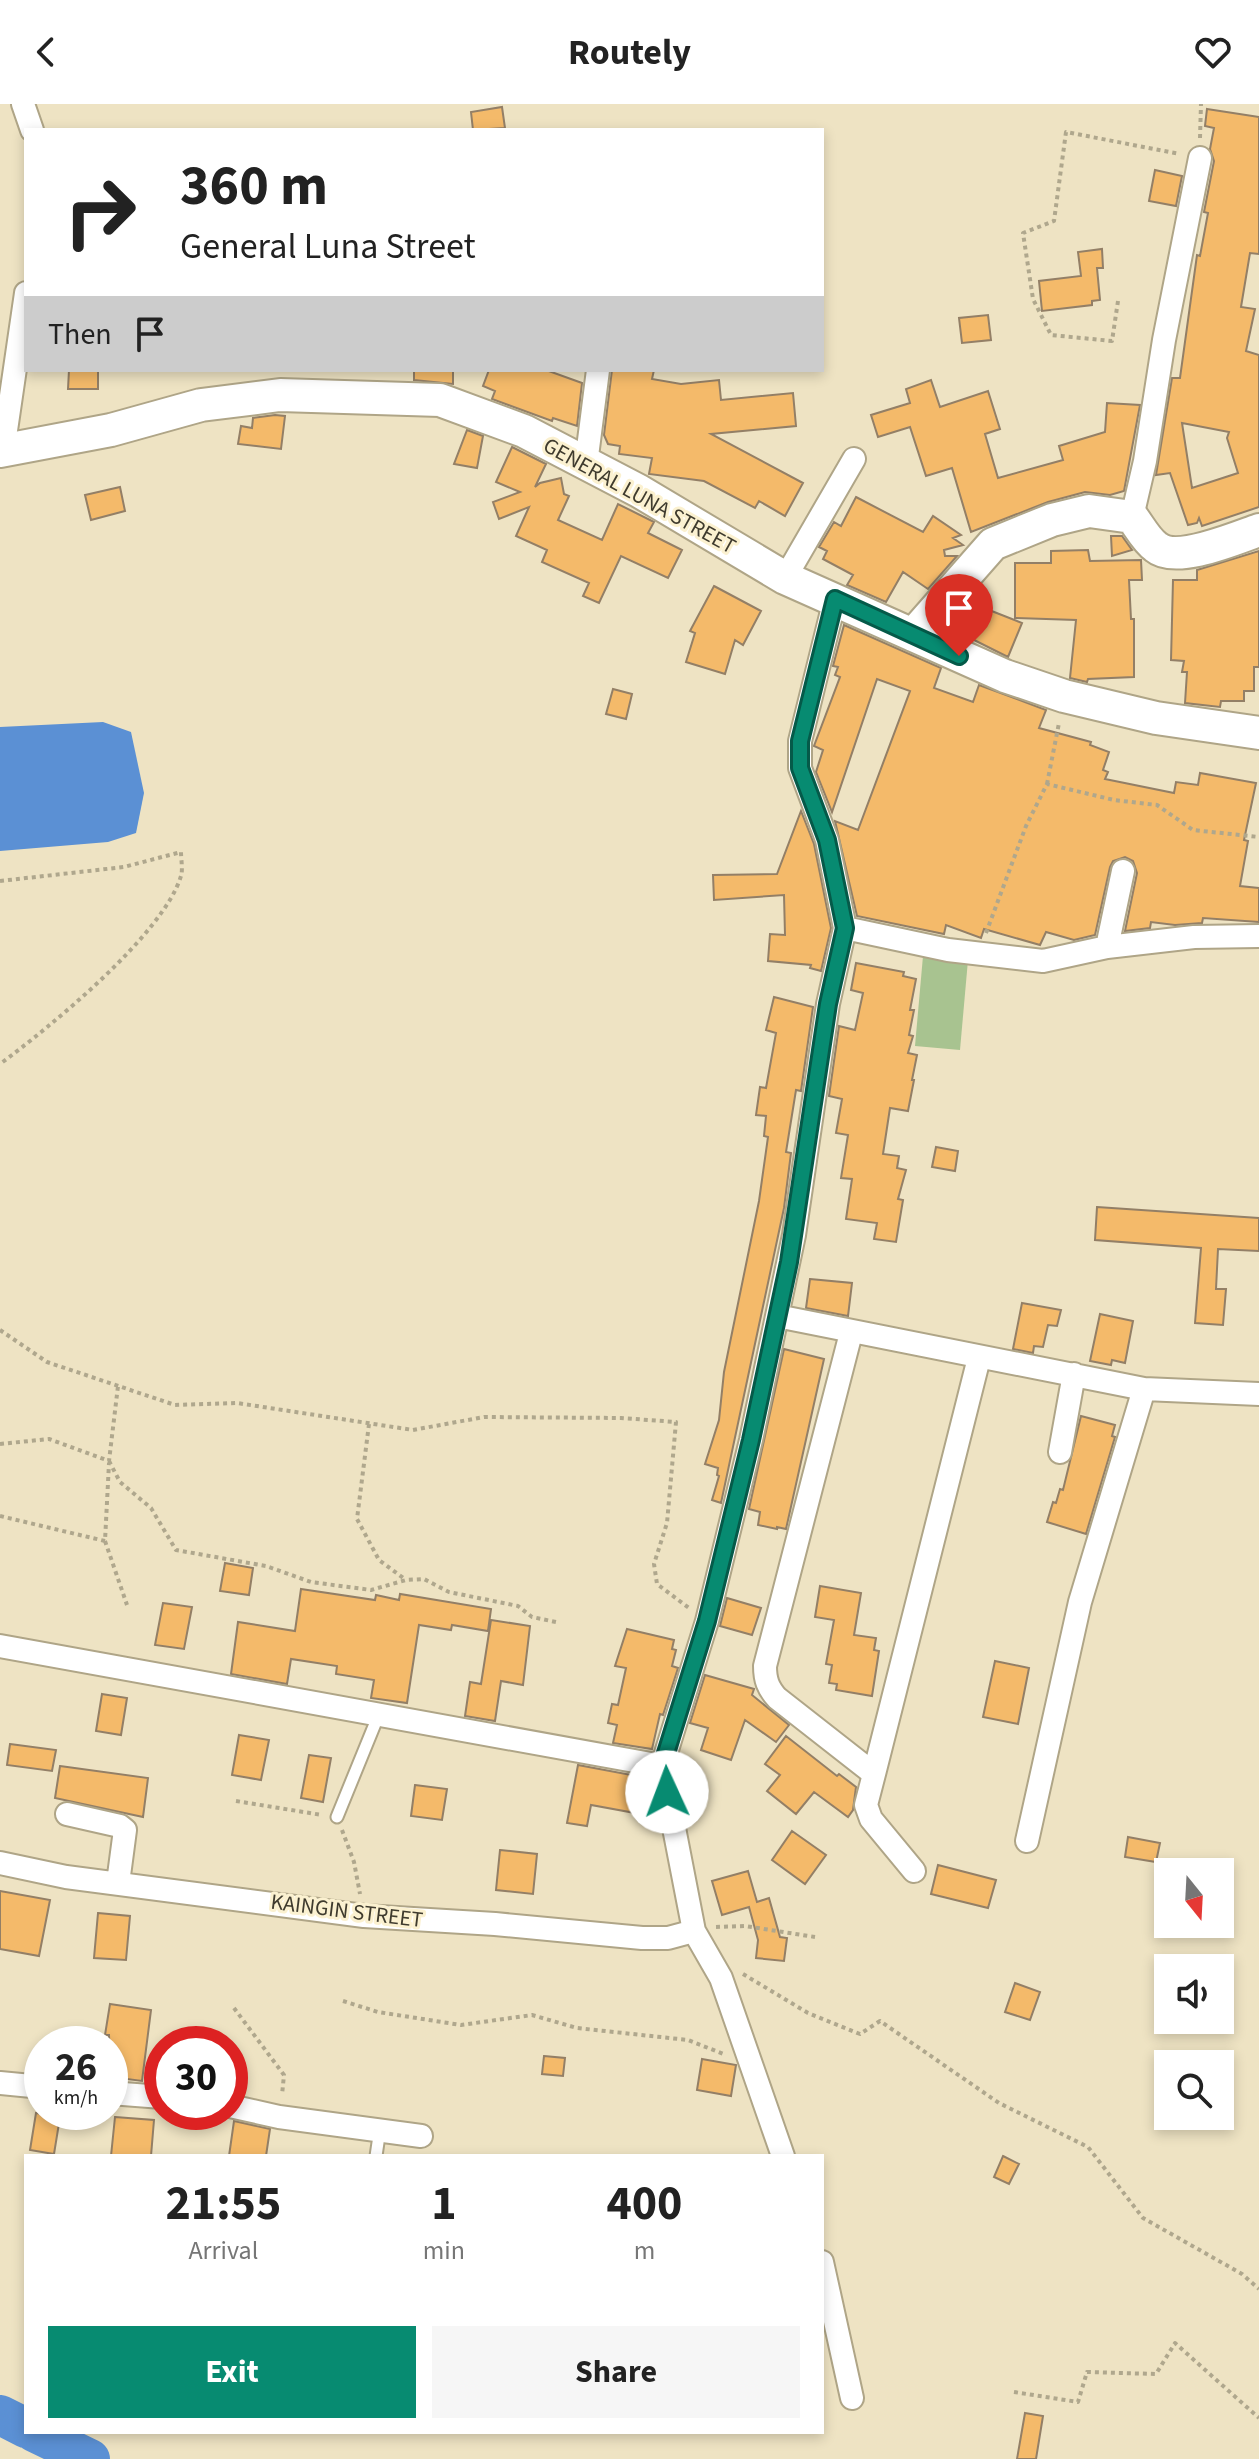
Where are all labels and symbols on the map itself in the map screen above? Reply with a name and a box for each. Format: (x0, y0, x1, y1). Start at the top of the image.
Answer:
street label: GENERAL LUNA STREET (537, 430, 742, 562)
pin (925, 574, 993, 656)
position arrow (625, 1750, 709, 1834)
north arrow (1154, 1858, 1234, 1938)
street label: KAINGIN STREET (269, 1886, 425, 1936)
speed limit sign: 30 (144, 2026, 248, 2130)

